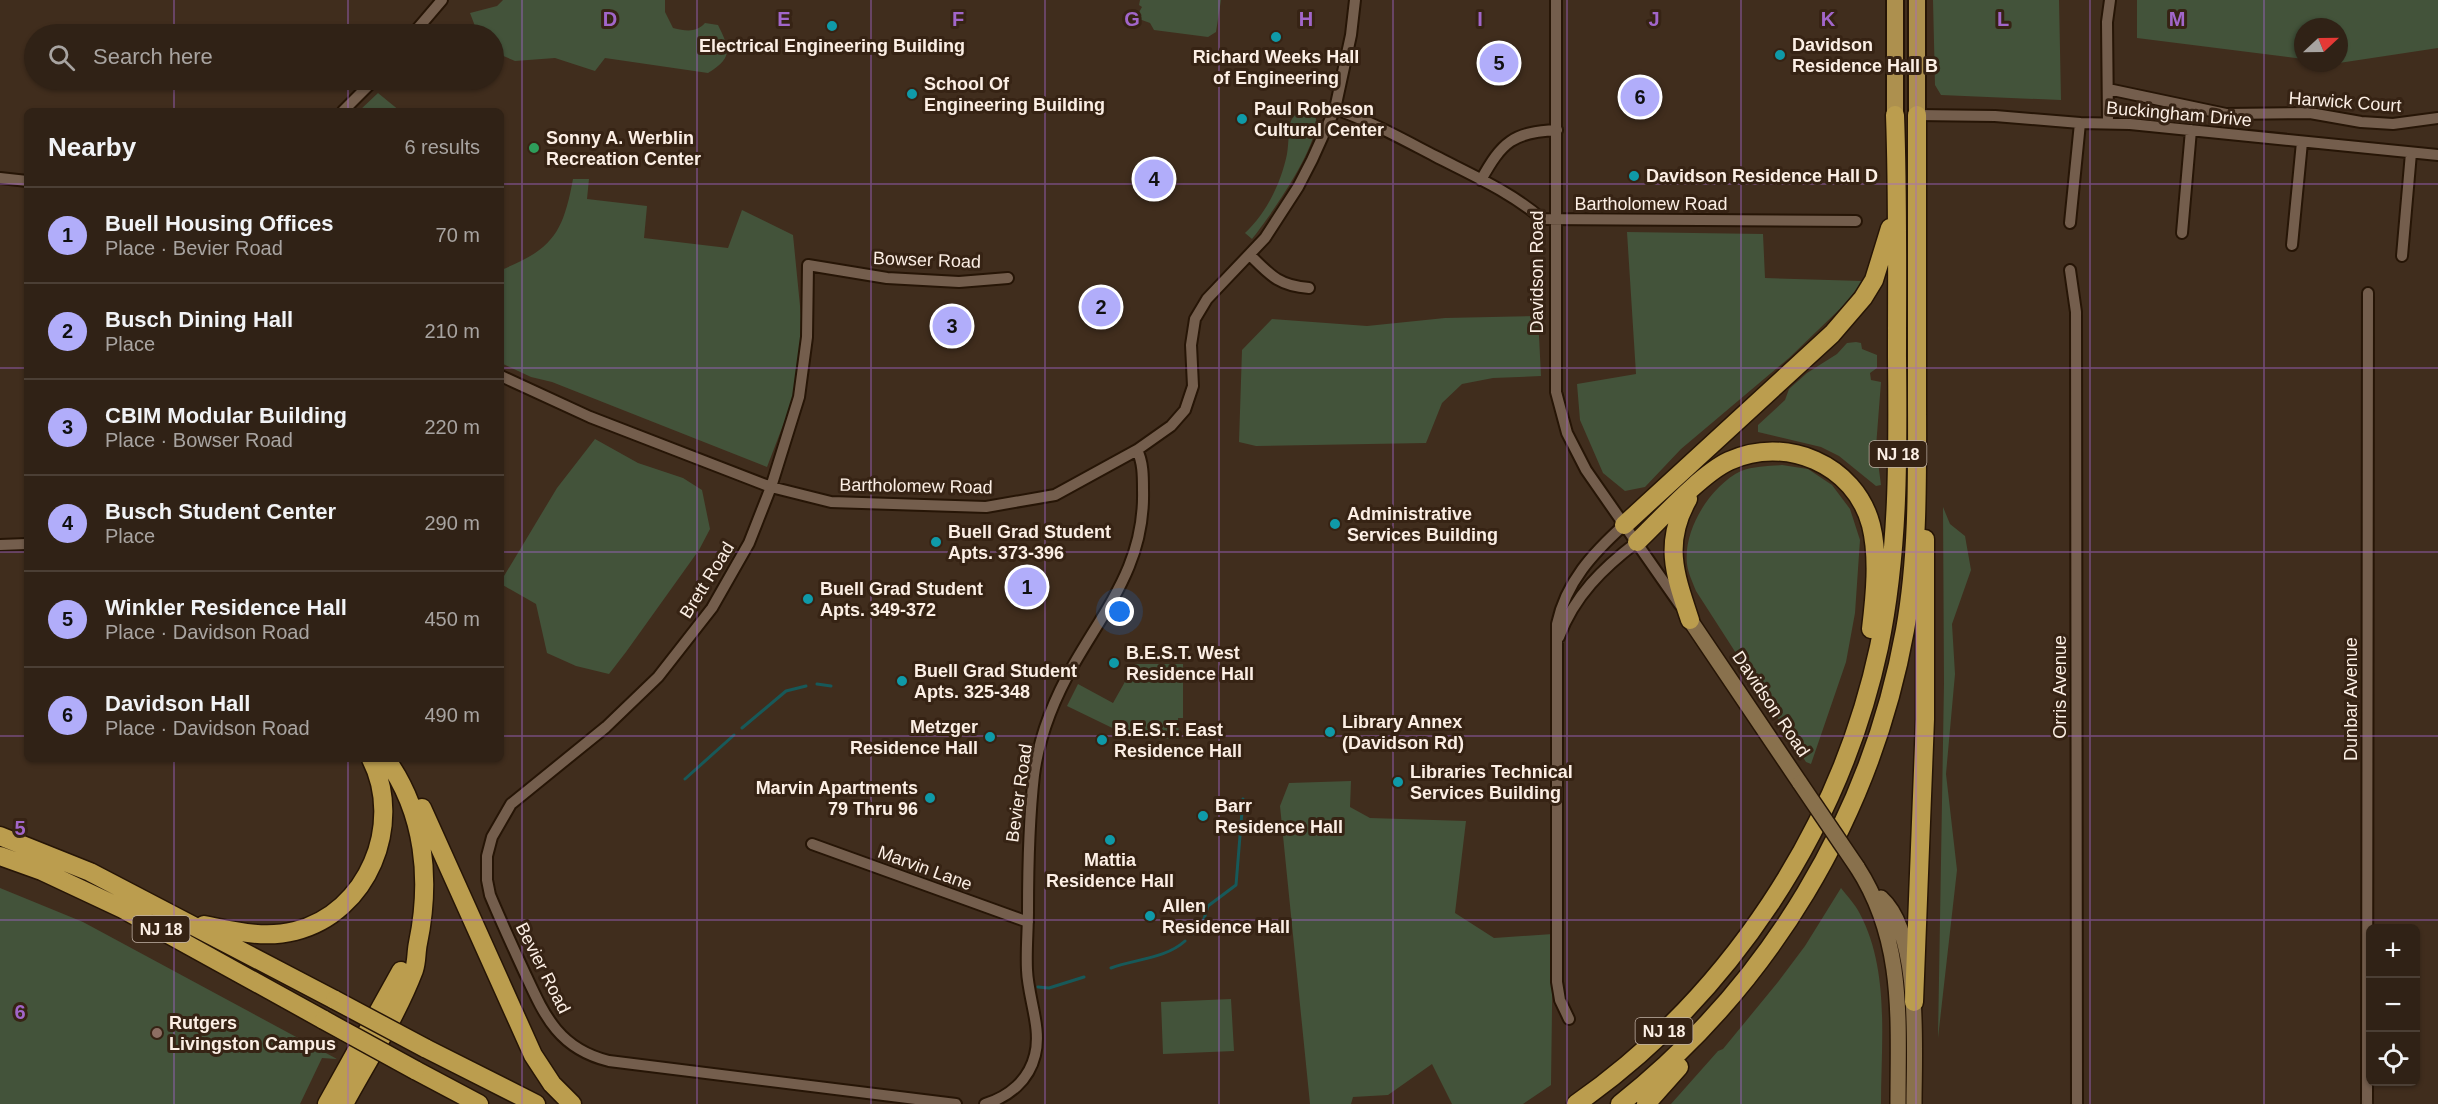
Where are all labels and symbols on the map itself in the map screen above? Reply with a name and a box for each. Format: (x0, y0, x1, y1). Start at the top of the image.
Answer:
text: D (603, 8, 617, 30)
text: E (777, 8, 791, 30)
text: F (952, 8, 964, 30)
text: G (1124, 8, 1140, 30)
text: H (1299, 8, 1313, 30)
text: I (1477, 8, 1483, 30)
text: J (1648, 8, 1660, 30)
text: K (1821, 8, 1836, 30)
text: L (1997, 8, 2009, 30)
text: M (2169, 8, 2185, 30)
north arrow (2294, 18, 2348, 72)
marker: Electrical Engineering Building (825, 19, 839, 33)
marker: Richard Weeks Hall of Engineering (1269, 30, 1283, 44)
place label: Davidson Residence Hall B (1792, 35, 1938, 76)
place label: Electrical Engineering Building (699, 36, 965, 56)
pin: 5 (1480, 40, 1518, 86)
place label: Richard Weeks Hall of Engineering (1193, 47, 1359, 88)
marker: Davidson Residence Hall B (1773, 48, 1787, 62)
place label: School Of Engineering Building (924, 74, 1105, 115)
pin: 6 (1620, 74, 1660, 120)
marker: School Of Engineering Building (905, 87, 919, 101)
street label: Harwick Court (2288, 88, 2402, 116)
street label: Buckingham Drive (2105, 98, 2253, 130)
place label: Paul Robeson Cultural Center (1254, 99, 1384, 140)
marker: Paul Robeson Cultural Center (1235, 112, 1249, 126)
place label: Sonny A. Werblin Recreation Center (546, 128, 701, 169)
marker: Sonny A. Werblin Recreation Center (527, 141, 541, 155)
pin: 4 (1134, 156, 1174, 201)
place label: Davidson Residence Hall D (1646, 166, 1878, 186)
marker: Davidson Residence Hall D (1627, 169, 1641, 183)
street label: Bartholomew Road (1574, 194, 1728, 214)
street label: Davidson Road (1527, 210, 1547, 334)
street label: Bowser Road (873, 248, 981, 272)
pin: 2 (1082, 284, 1120, 330)
pin: 3 (932, 304, 972, 348)
road number: NJ 18 (1870, 441, 1926, 467)
street label: Bartholomew Road (839, 475, 993, 497)
place label: Administrative Services Building (1347, 504, 1498, 545)
marker: Administrative Services Building (1328, 517, 1342, 531)
place label: Buell Grad Student Apts. 373-396 (948, 522, 1111, 563)
marker: Buell Grad Student Apts. 373-396 (929, 535, 943, 549)
street label: Brett Road (676, 538, 738, 622)
pin: 1 (1008, 564, 1046, 610)
place label: Buell Grad Student Apts. 349-372 (820, 579, 983, 620)
marker: Buell Grad Student Apts. 349-372 (801, 592, 815, 606)
your location (1105, 597, 1134, 626)
street label: Orris Avenue (2050, 635, 2070, 739)
street label: Dunbar Avenue (2341, 637, 2361, 761)
place label: B.E.S.T. West Residence Hall (1126, 643, 1254, 684)
street label: Davidson Road (1728, 647, 1814, 761)
marker: B.E.S.T. West Residence Hall (1107, 656, 1121, 670)
place label: Buell Grad Student Apts. 325-348 (914, 661, 1077, 702)
marker: Buell Grad Student Apts. 325-348 (895, 674, 909, 688)
place label: Library Annex (Davidson Rd) (1342, 712, 1464, 753)
place label: Metzger Residence Hall (850, 717, 978, 758)
place label: B.E.S.T. East Residence Hall (1114, 720, 1242, 761)
marker: Library Annex (Davidson Rd) (1323, 725, 1337, 739)
marker: Metzger Residence Hall (983, 730, 997, 744)
marker: B.E.S.T. East Residence Hall (1095, 733, 1109, 747)
street label: Bevier Road (1002, 743, 1036, 843)
place label: Libraries Technical Services Building (1410, 762, 1573, 803)
marker: Libraries Technical Services Building (1391, 775, 1405, 789)
place label: Marvin Apartments 79 Thru 96 (756, 778, 918, 819)
marker: Marvin Apartments 79 Thru 96 (923, 791, 937, 805)
place label: Barr Residence Hall (1215, 796, 1343, 837)
marker: Barr Residence Hall (1196, 809, 1210, 823)
text: 5 (14, 817, 26, 839)
marker: Mattia Residence Hall (1103, 833, 1117, 847)
street label: Marvin Lane (875, 842, 975, 894)
place label: Mattia Residence Hall (1046, 850, 1174, 891)
place label: Allen Residence Hall (1162, 896, 1290, 937)
marker: Allen Residence Hall (1143, 909, 1157, 923)
road number: NJ 18 (132, 916, 190, 942)
street label: Bevier Road (512, 919, 574, 1017)
text: 6 (14, 1001, 26, 1023)
place label: Rutgers Livingston Campus (169, 1013, 336, 1054)
road number: NJ 18 (1636, 1018, 1692, 1044)
marker: Rutgers Livingston Campus (150, 1026, 164, 1040)

